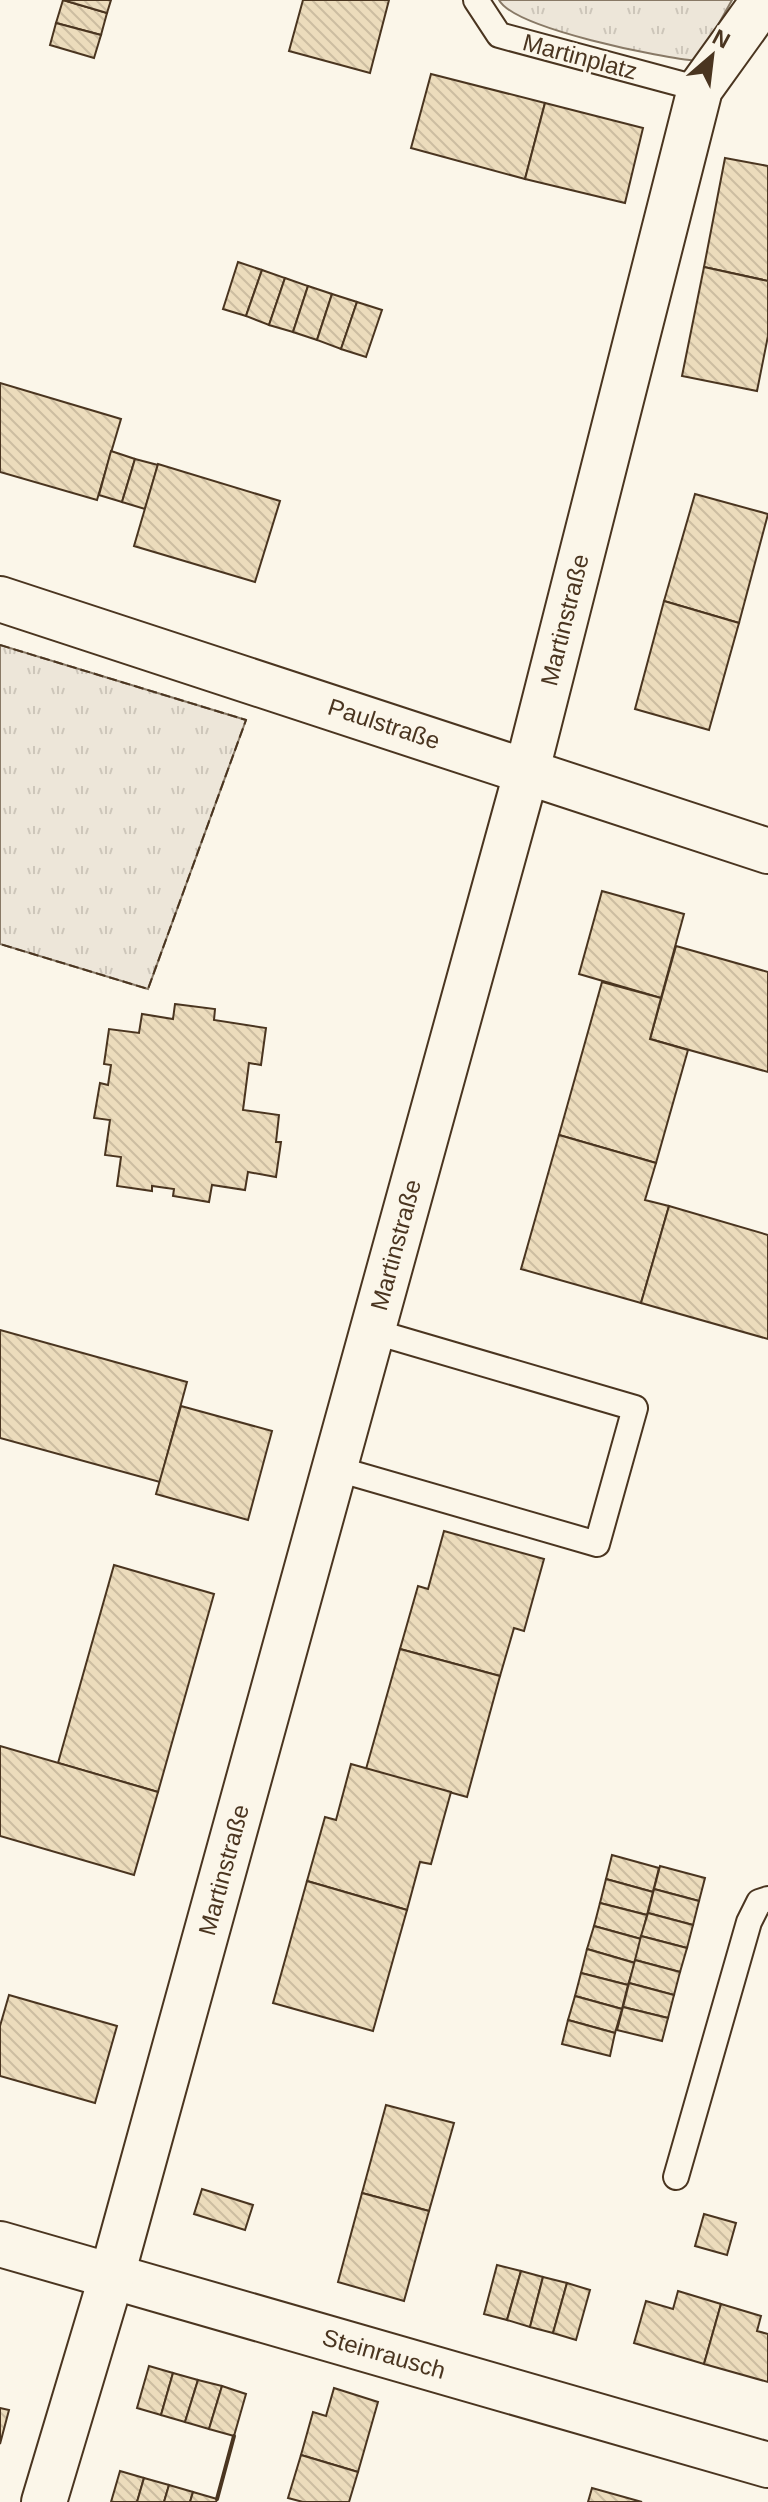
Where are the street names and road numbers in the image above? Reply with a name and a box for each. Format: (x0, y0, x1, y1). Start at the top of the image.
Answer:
street label: Martinplatz (520, 28, 640, 85)
street label: Martinstraße (535, 551, 594, 688)
street label: Paulstraße (325, 693, 444, 754)
street label: Martinstraße (365, 1176, 426, 1313)
street label: Martinstraße (193, 1801, 254, 1938)
street label: Steinrausch (319, 2323, 449, 2384)

